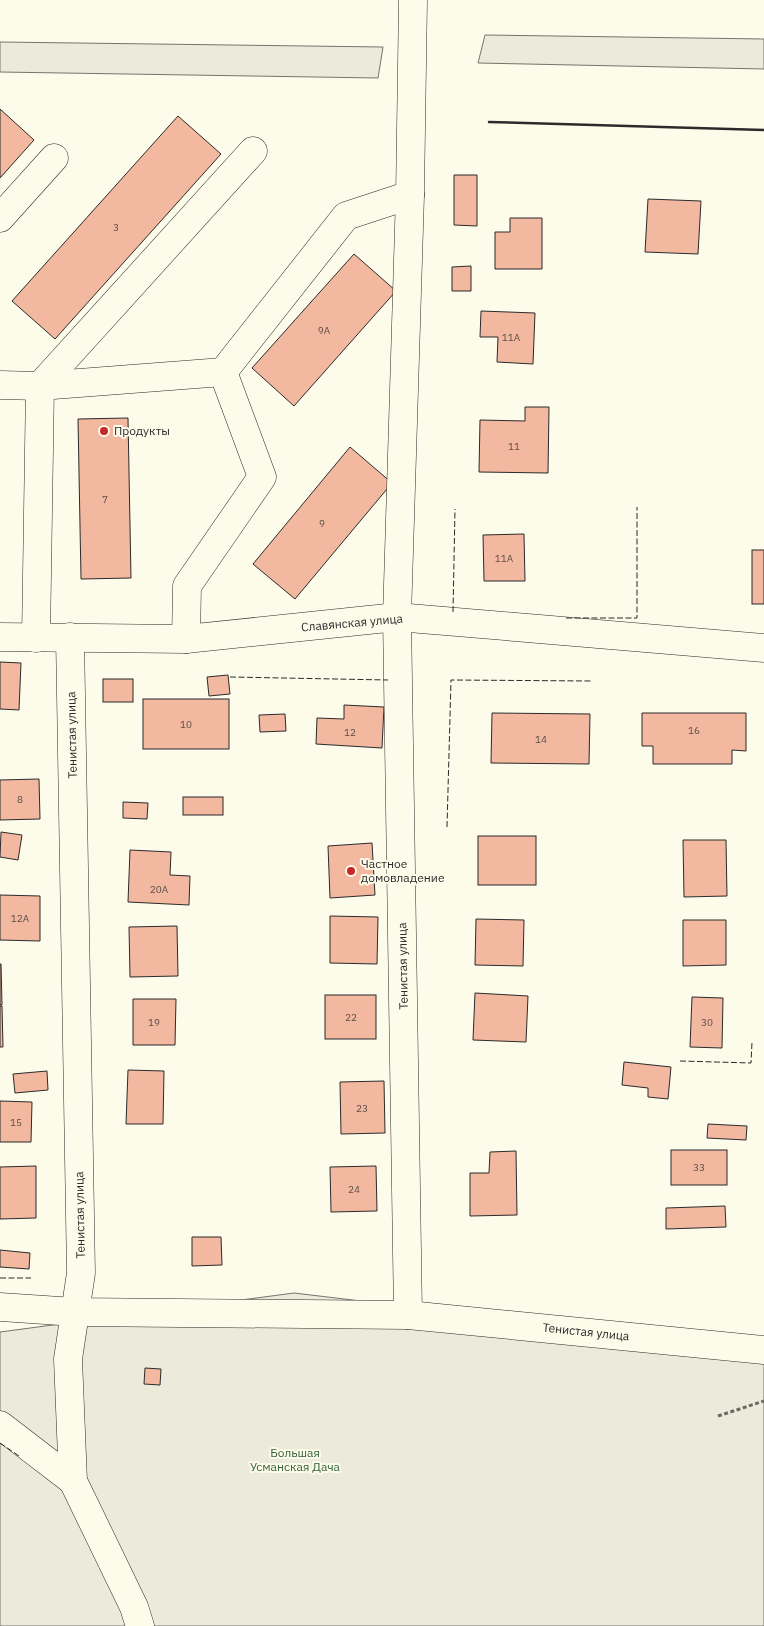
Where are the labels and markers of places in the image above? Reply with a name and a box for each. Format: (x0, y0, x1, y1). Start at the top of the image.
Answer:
place label: Продукты (114, 423, 170, 438)
marker: Продукты (98, 425, 110, 437)
place label: Частное домовладение (361, 856, 445, 885)
marker: Частное домовладение (345, 865, 357, 877)

